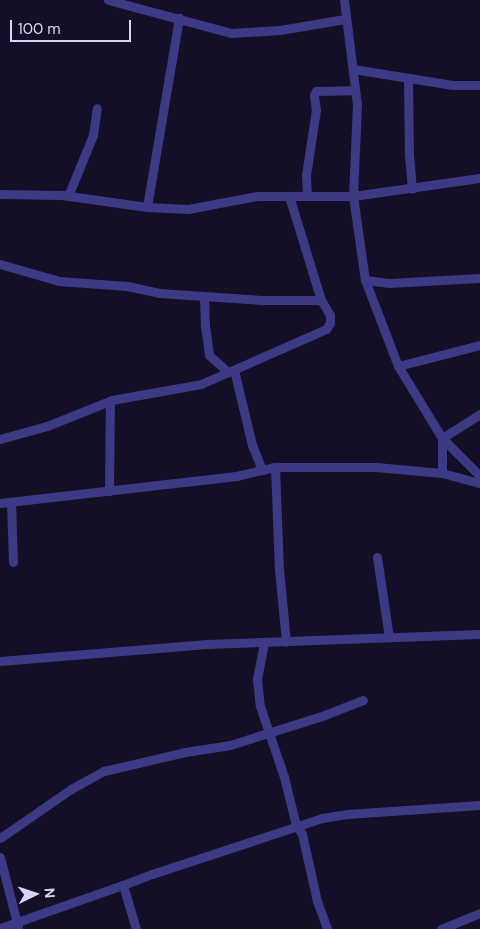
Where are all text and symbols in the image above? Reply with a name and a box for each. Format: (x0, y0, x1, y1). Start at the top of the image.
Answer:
scale bar (12, 10, 134, 42)
text: 100 m (18, 19, 61, 39)
north arrow (10, 869, 60, 919)
text: N (41, 887, 59, 899)

